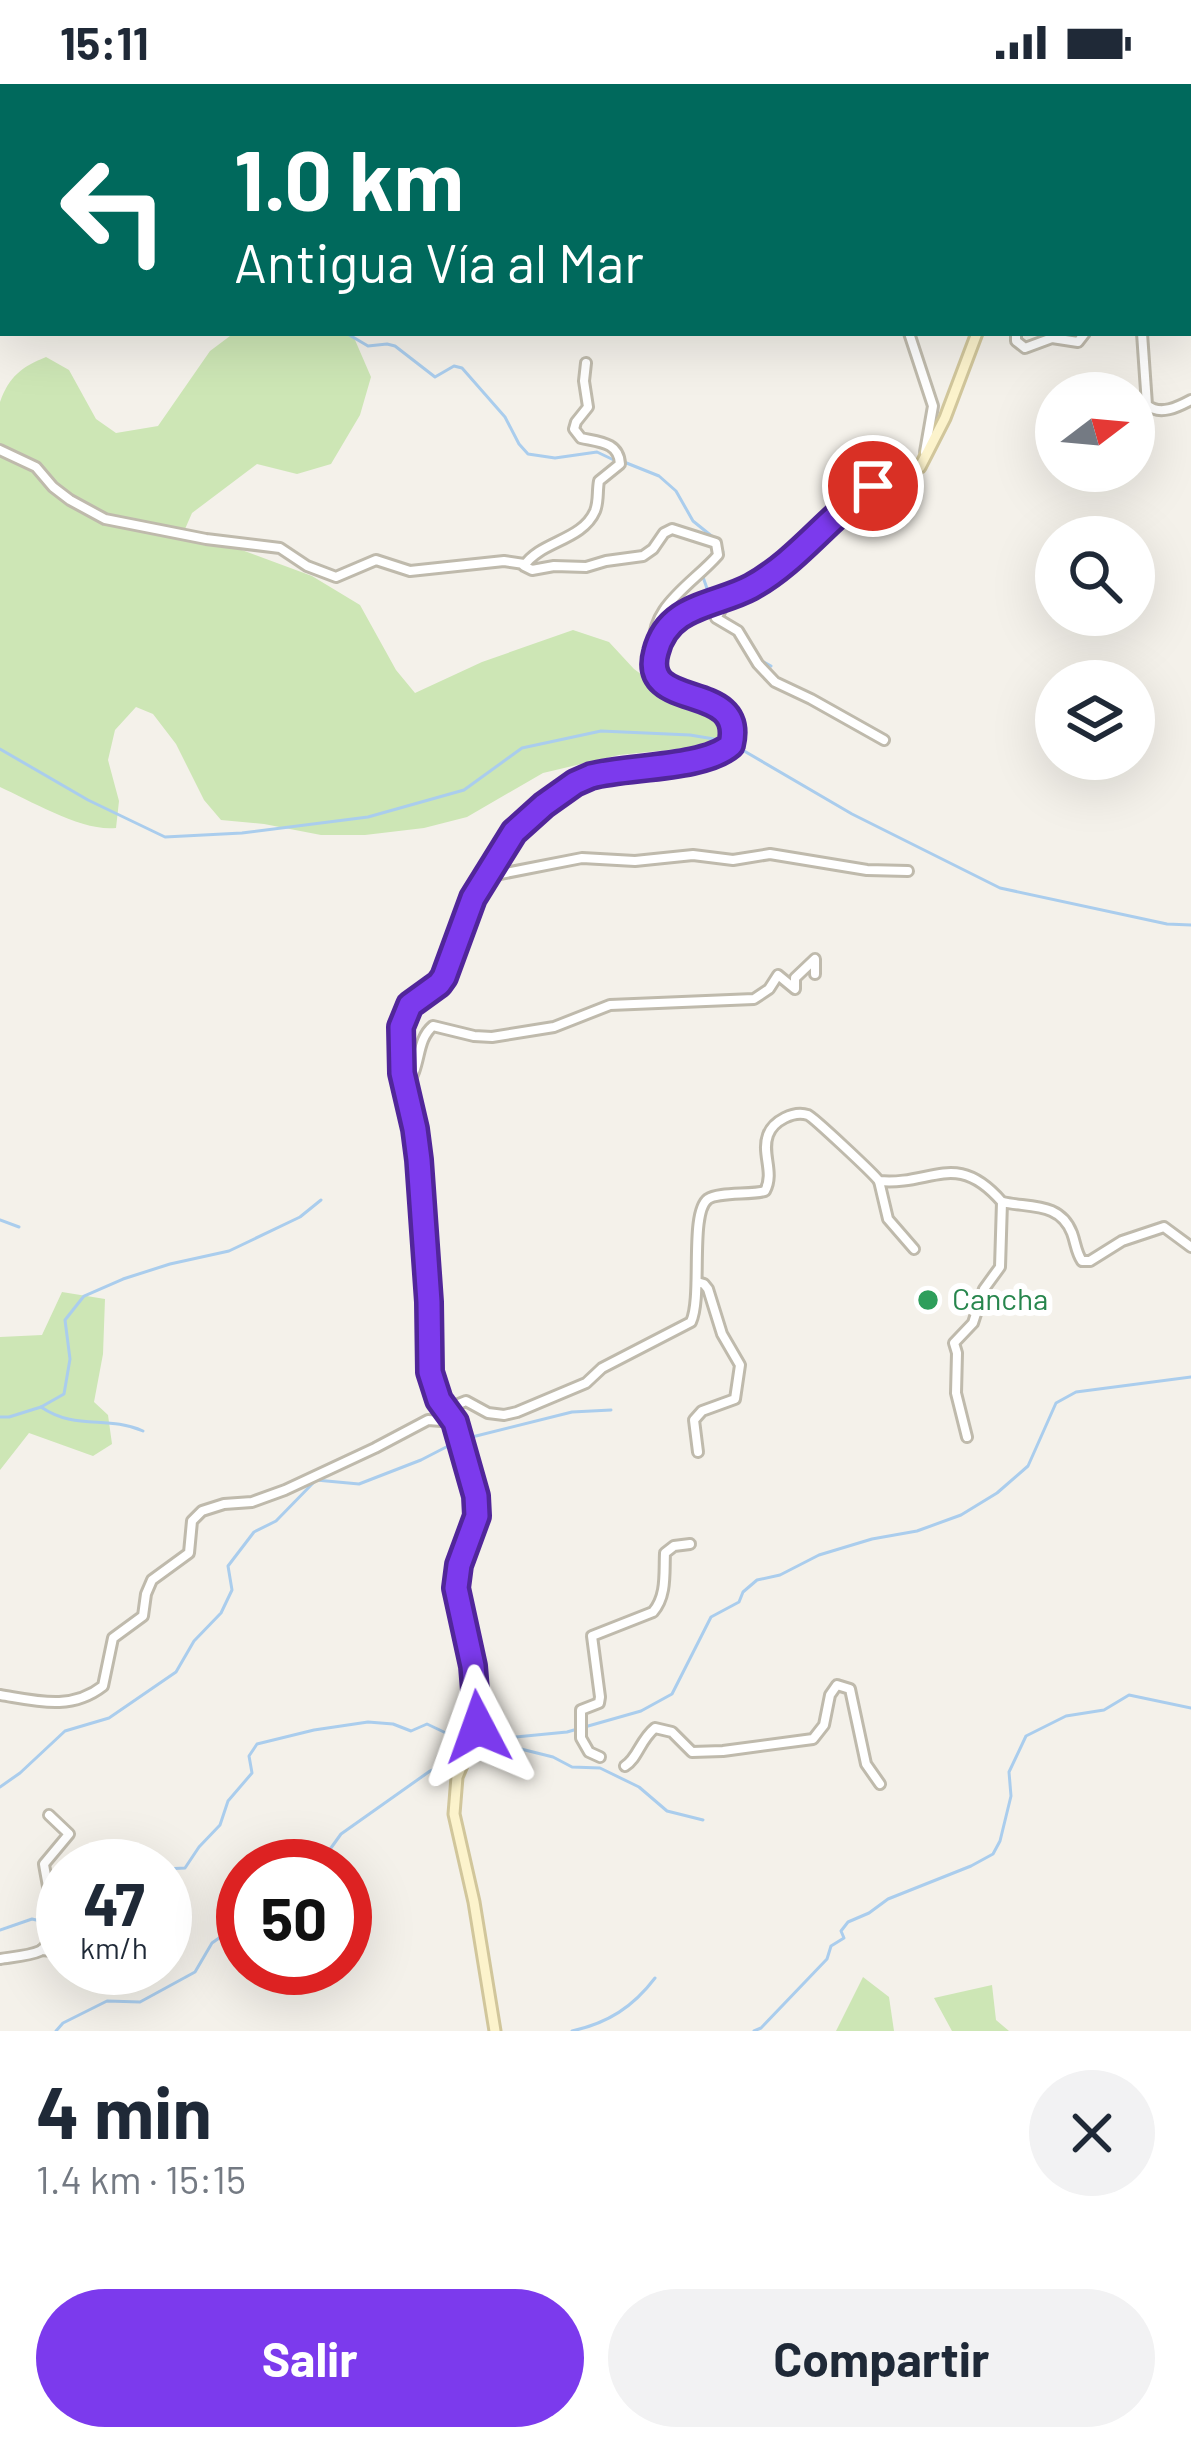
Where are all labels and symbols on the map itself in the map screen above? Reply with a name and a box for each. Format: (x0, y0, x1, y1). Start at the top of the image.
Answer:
north arrow (1035, 372, 1155, 492)
pin (822, 435, 924, 537)
place label: Cancha (952, 1280, 1048, 1316)
marker: Cancha (915, 1287, 941, 1313)
position arrow (415, 1664, 541, 1790)
speed limit sign: 50 (216, 1839, 372, 1995)

